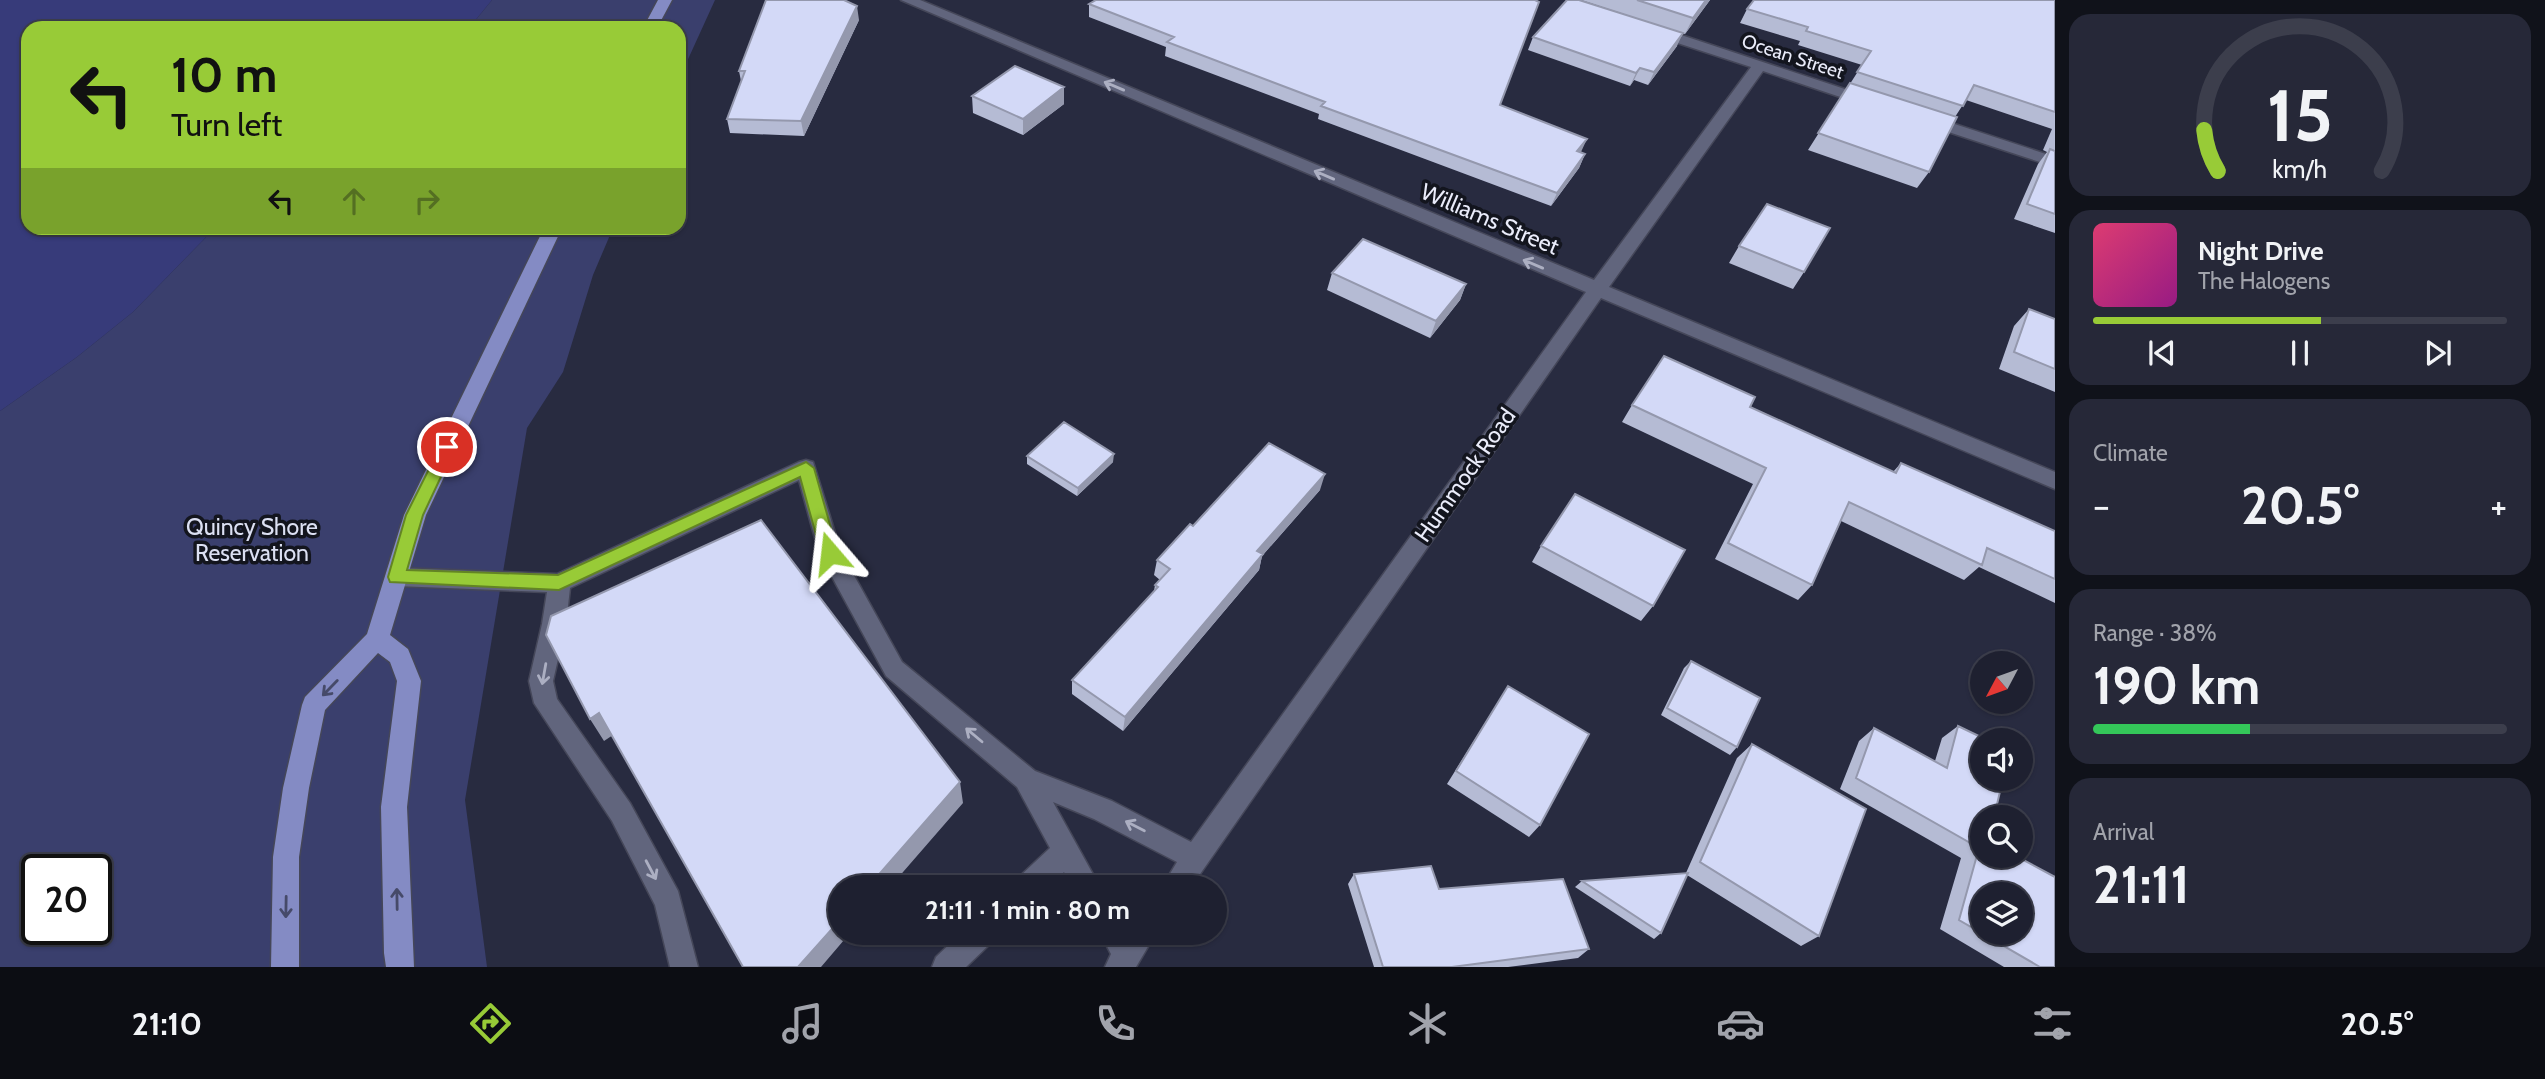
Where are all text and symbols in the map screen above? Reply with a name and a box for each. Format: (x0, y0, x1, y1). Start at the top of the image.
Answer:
street label: Ocean Street (1739, 29, 1847, 84)
text: 10 m (171, 45, 277, 104)
icon: left (56, 49, 147, 140)
text: 15 (2267, 71, 2333, 159)
one-way arrow (1104, 79, 1126, 92)
text: Turn left (171, 105, 282, 144)
text: km/h (2273, 154, 2327, 184)
one-way arrow (1313, 168, 1335, 181)
street label: Williams Street (1417, 177, 1563, 261)
icon: left (262, 182, 300, 220)
icon: ahead (335, 182, 373, 220)
icon: right (408, 182, 446, 220)
text: Night Drive (2198, 235, 2324, 267)
one-way arrow (1523, 257, 1544, 270)
text: The Halogens (2198, 267, 2330, 295)
icon: previous (2143, 334, 2181, 372)
icon: pause (2281, 334, 2319, 372)
icon: next (2419, 334, 2457, 372)
street label: Hummock Road (1409, 403, 1521, 547)
pin (417, 417, 477, 477)
icon: arrive (428, 428, 466, 466)
text: Climate (2093, 439, 2168, 467)
text: 20.5° (2241, 474, 2359, 537)
text: − (2093, 482, 2110, 529)
text: + (2490, 482, 2507, 529)
park label: Quincy Shore Reservation (186, 513, 318, 567)
position arrow (793, 516, 867, 590)
text: Range · 38% (2093, 619, 2217, 647)
north arrow (1970, 651, 2034, 714)
map controls (1970, 651, 2033, 945)
text: 190 km (2093, 654, 2260, 717)
one-way arrow (537, 662, 550, 685)
one-way arrow (322, 680, 339, 697)
one-way arrow (965, 727, 983, 743)
button: sound (1970, 728, 2033, 791)
button: search (1970, 805, 2033, 868)
text: Arrival (2093, 818, 2154, 846)
one-way arrow (1125, 819, 1146, 833)
text: 21:11 (2093, 853, 2190, 916)
speed limit sign: 20 (21, 854, 112, 945)
one-way arrow (645, 859, 659, 879)
button: layers (1970, 882, 2033, 945)
one-way arrow (390, 888, 403, 911)
text: 21:11 · 1 min · 80 m (925, 894, 1130, 926)
one-way arrow (279, 895, 293, 918)
icon: directions (466, 999, 515, 1048)
icon: music (778, 999, 827, 1048)
icon: phone (1091, 999, 1140, 1048)
icon: climate (1403, 999, 1452, 1048)
icon: car (1716, 999, 1765, 1048)
icon: filters (2028, 999, 2077, 1048)
text: 21:10 (132, 1004, 202, 1043)
text: 20.5° (2341, 1004, 2413, 1043)

